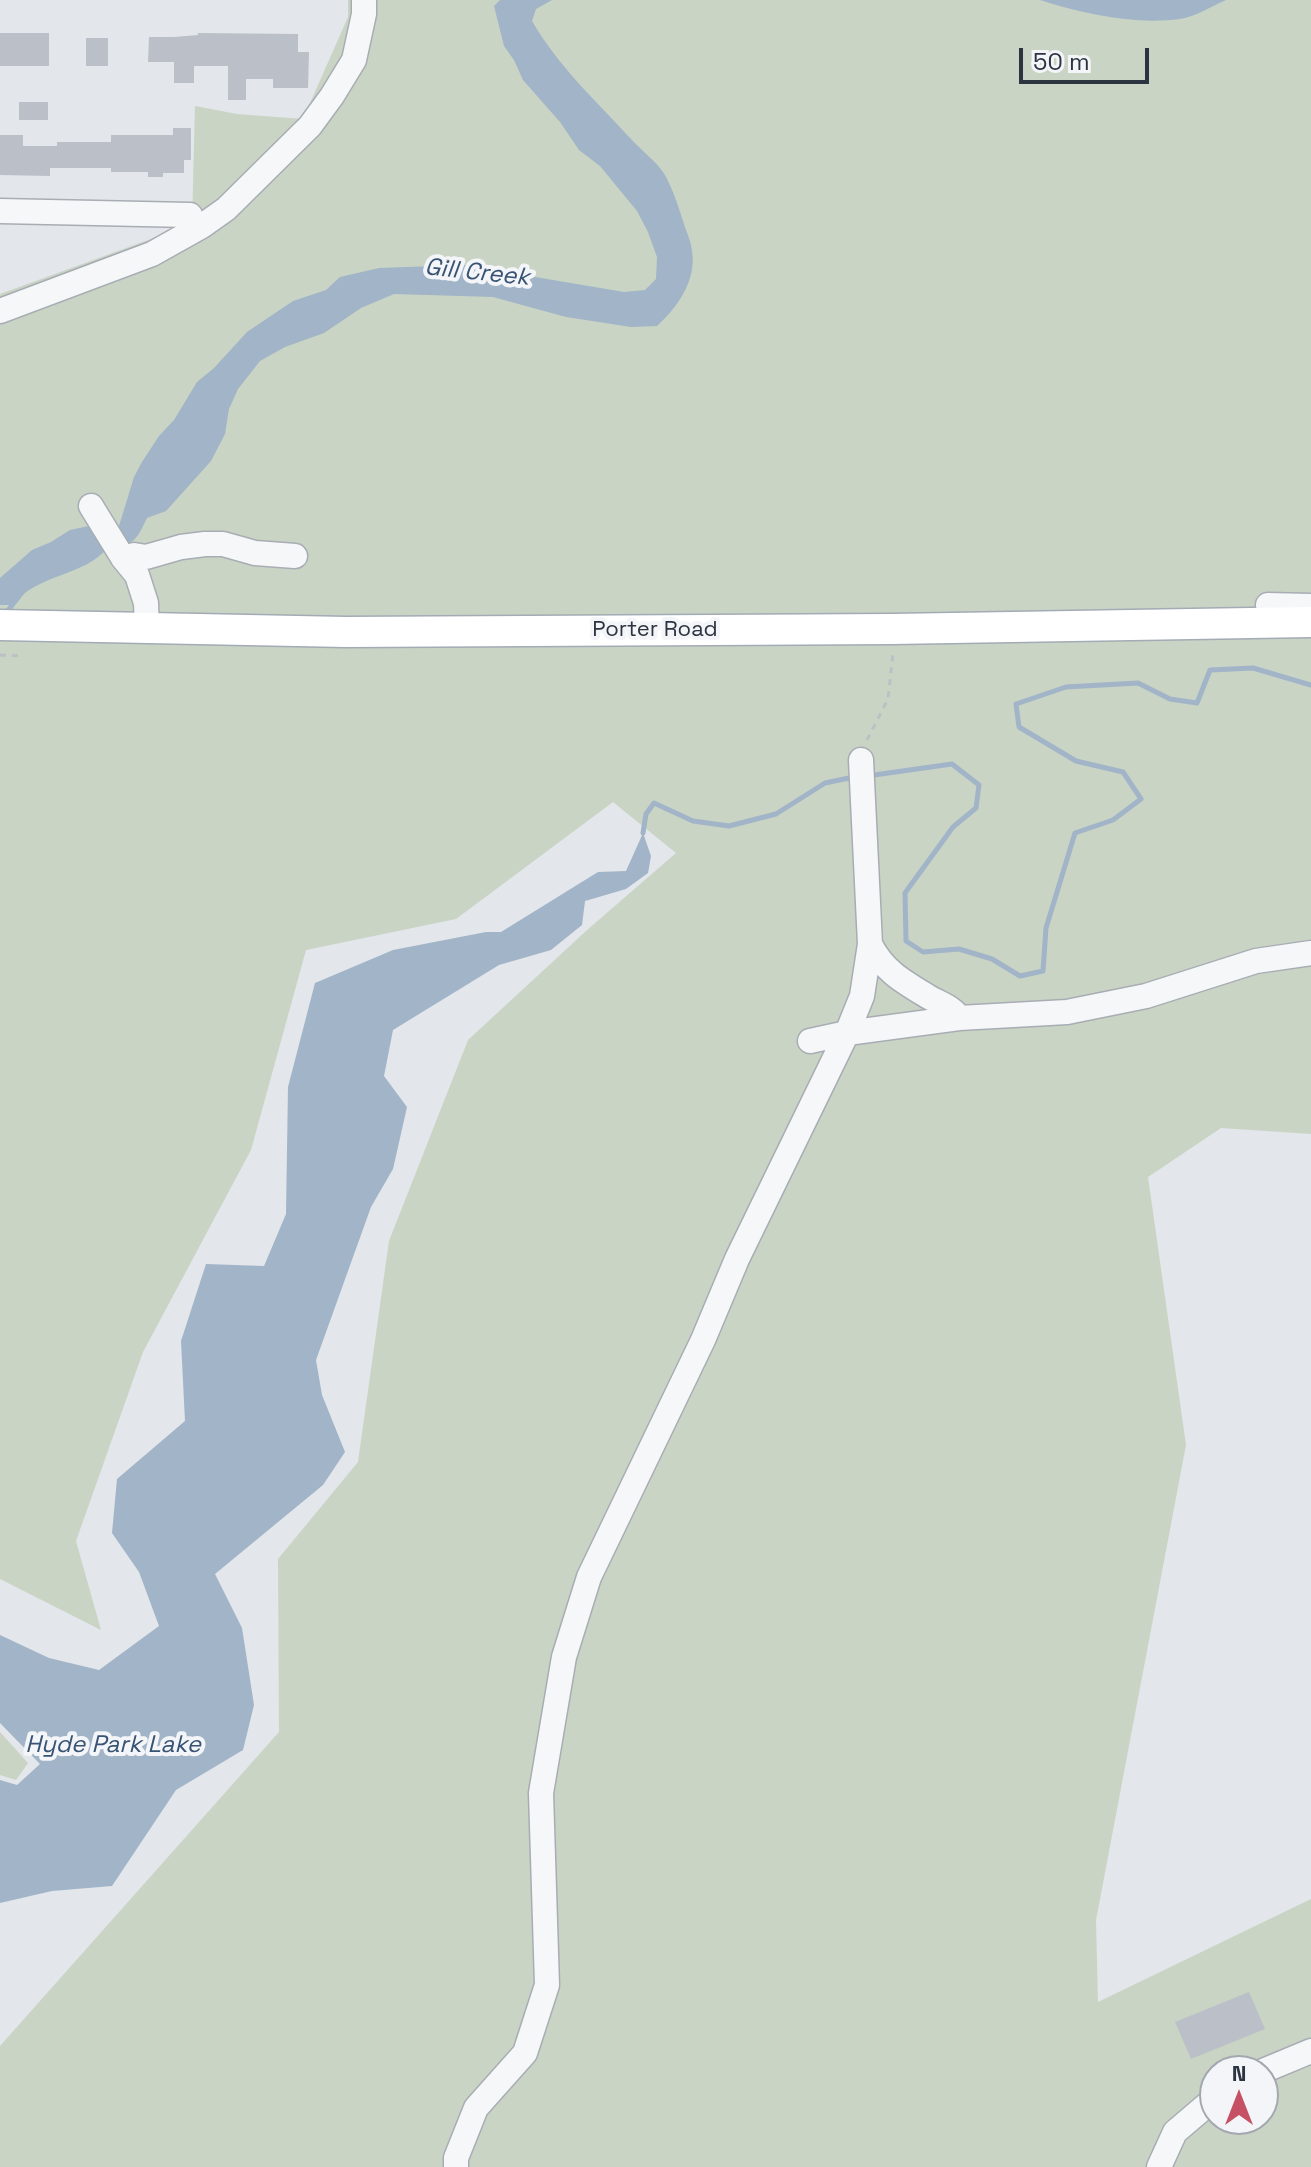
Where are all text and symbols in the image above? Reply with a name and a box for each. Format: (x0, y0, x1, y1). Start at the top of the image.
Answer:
scale bar (1023, 32, 1153, 82)
text: 50 m (1033, 46, 1090, 77)
water label: Gill Creek (423, 253, 531, 293)
street label: Porter Road (592, 617, 718, 643)
water label: Hyde Park Lake (25, 1731, 201, 1759)
north arrow (1199, 2055, 1279, 2135)
text: N (1232, 2059, 1246, 2087)

